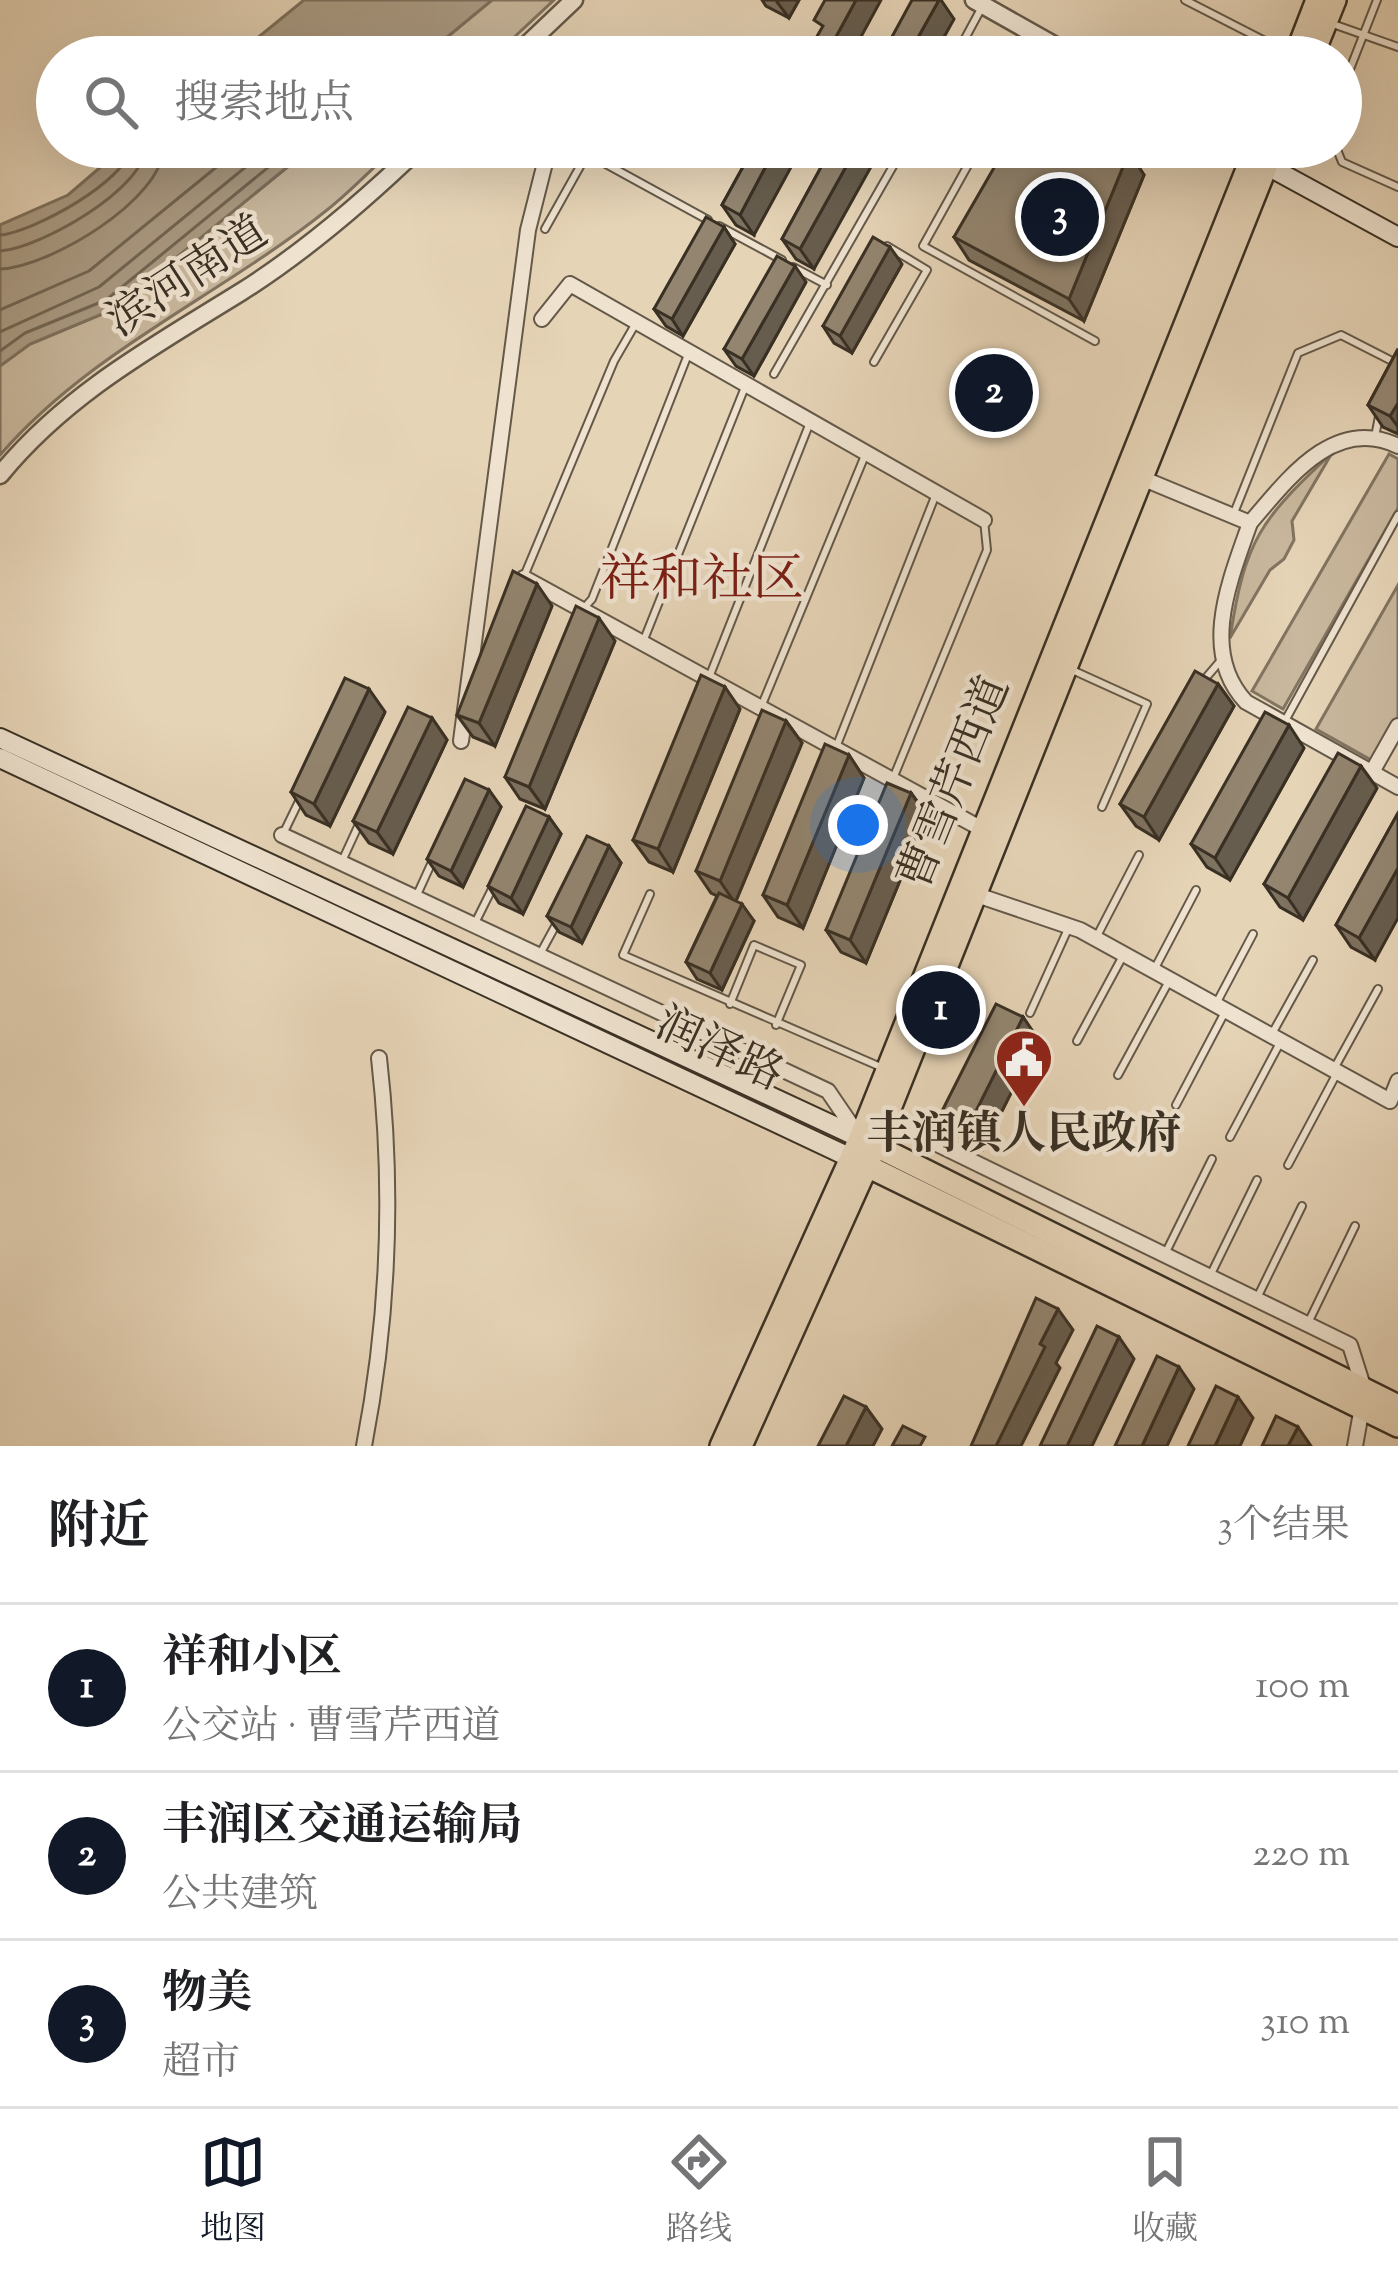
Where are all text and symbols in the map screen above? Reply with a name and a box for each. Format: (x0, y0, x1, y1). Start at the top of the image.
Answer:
search box (36, 36, 1362, 168)
icon: search (78, 69, 144, 135)
text: 搜索地点 (174, 74, 354, 139)
pin: 3 (1021, 172, 1099, 262)
street label: 滨河南道 (96, 203, 282, 355)
pin: 2 (955, 348, 1033, 438)
district label: 祥和社区 (600, 546, 804, 619)
street label: 曹雪芹西道 (885, 668, 1029, 900)
your location (828, 795, 888, 855)
pin: 1 (902, 965, 980, 1055)
street label: 润泽路 (643, 994, 793, 1110)
public building icon: 丰润镇人民政府 (993, 1027, 1055, 1109)
place label: 丰润镇人民政府 (866, 1105, 1182, 1170)
text: 附近 (48, 1493, 150, 1566)
text: 3个结果 (1217, 1500, 1350, 1556)
text: 祥和小区 (162, 1628, 342, 1693)
text: 1 (80, 1660, 94, 1716)
text: 100 m (1255, 1660, 1350, 1716)
text: 公交站 · 曹雪芹西道 (162, 1701, 500, 1757)
text: 丰润区交通运输局 (162, 1796, 522, 1861)
text: 2 (78, 1828, 96, 1884)
text: 220 m (1252, 1828, 1350, 1884)
text: 公共建筑 (162, 1869, 318, 1925)
text: 物美 (162, 1964, 252, 2029)
text: 3 (79, 1996, 95, 2052)
text: 310 m (1260, 1996, 1350, 2052)
text: 超市 (162, 2037, 240, 2093)
tab: 地图 (200, 2129, 266, 2255)
tab: 路线 (666, 2129, 732, 2255)
tab: 收藏 (1132, 2129, 1198, 2255)

